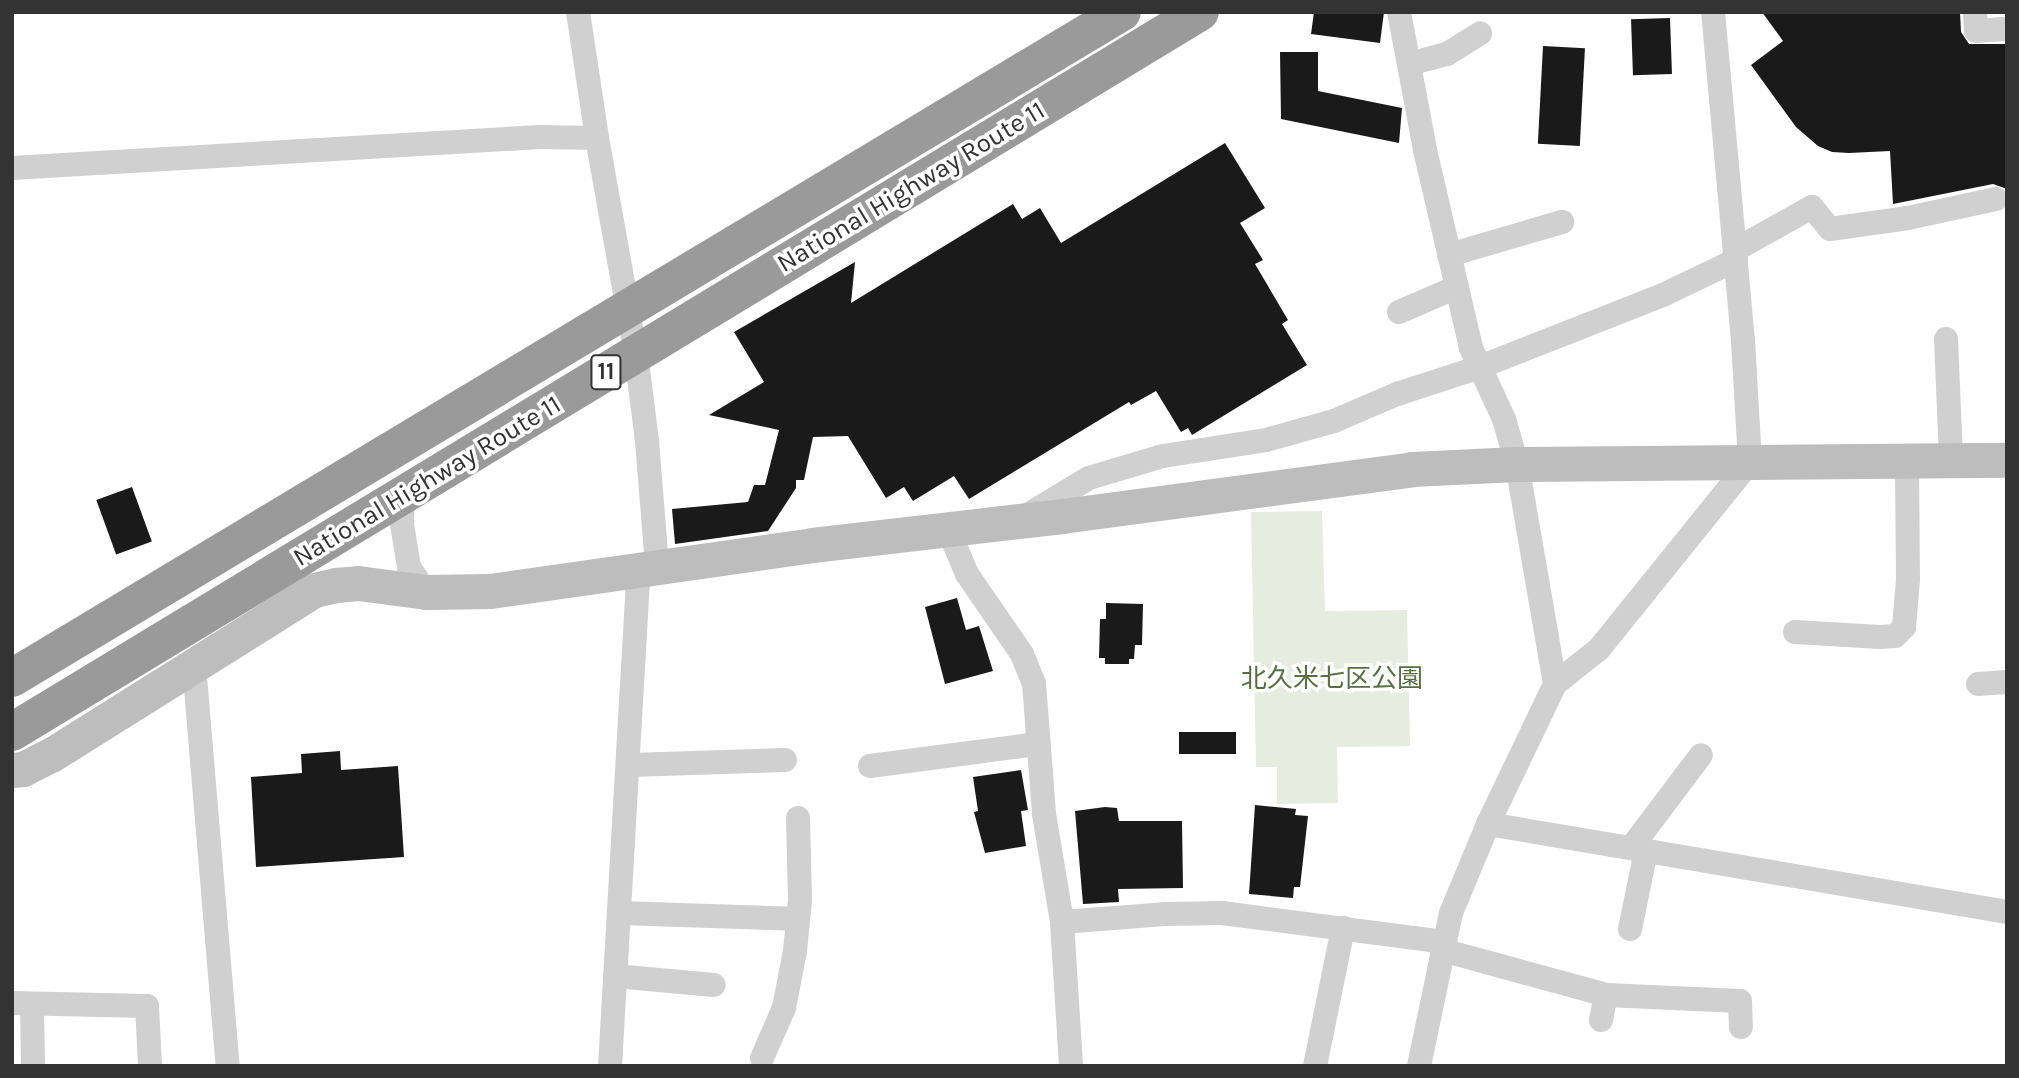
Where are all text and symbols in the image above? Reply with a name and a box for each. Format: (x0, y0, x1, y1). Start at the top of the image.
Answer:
street label: National Highway Route 11 (772, 95, 1050, 279)
road number: 11 (590, 352, 622, 393)
street label: National Highway Route 11 (288, 389, 566, 573)
park label: 北久米七区公園 (1241, 663, 1423, 695)

